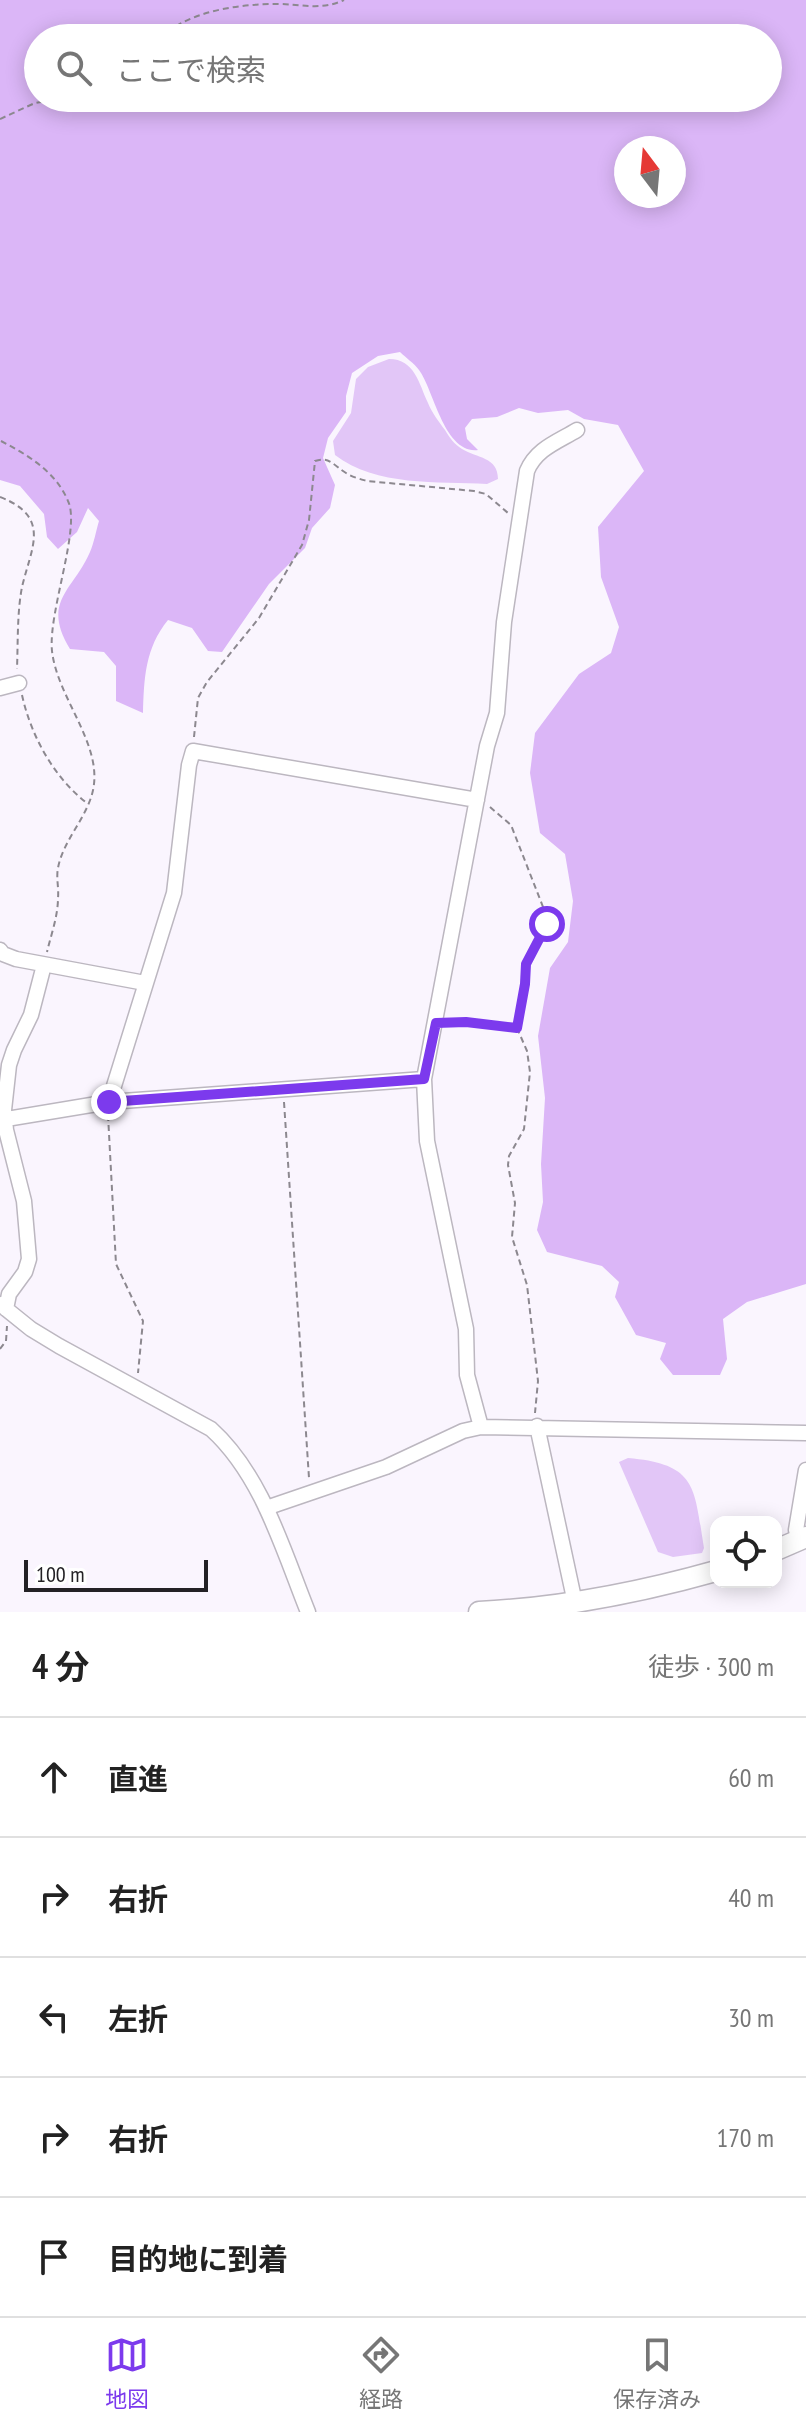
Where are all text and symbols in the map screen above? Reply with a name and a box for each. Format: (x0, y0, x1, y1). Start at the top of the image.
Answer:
search box (24, 24, 782, 112)
icon: search (52, 46, 96, 90)
text: ここで検索 (116, 50, 266, 89)
north arrow (614, 136, 686, 208)
route start (529, 906, 565, 942)
route end (91, 1084, 127, 1120)
map controls (710, 1516, 782, 1588)
button: locate (710, 1516, 782, 1588)
scale bar (24, 1556, 208, 1592)
text: 100 m (36, 1560, 85, 1588)
text: 4 分 (32, 1644, 89, 1688)
text: 徒歩 · 300 m (648, 1650, 774, 1683)
icon: ahead (32, 1755, 76, 1799)
text: 直進 (108, 1759, 168, 1798)
text: 60 m (728, 1761, 774, 1794)
icon: right (32, 1875, 76, 1919)
text: 右折 (108, 1879, 168, 1918)
text: 40 m (728, 1881, 774, 1914)
icon: left (32, 1995, 76, 2039)
text: 左折 (108, 1999, 168, 2038)
text: 30 m (728, 2001, 774, 2034)
icon: right (32, 2115, 76, 2159)
text: 右折 (108, 2119, 168, 2158)
text: 170 m (716, 2121, 774, 2154)
icon: arrive (32, 2235, 76, 2279)
text: 目的地に到着 (108, 2239, 288, 2278)
tab: 地図 (105, 2333, 149, 2413)
tab: 経路 (359, 2333, 403, 2413)
tab: 保存済み (613, 2333, 701, 2413)

